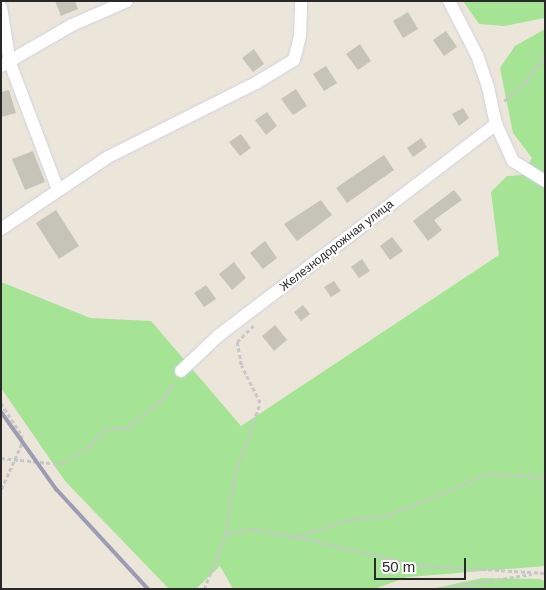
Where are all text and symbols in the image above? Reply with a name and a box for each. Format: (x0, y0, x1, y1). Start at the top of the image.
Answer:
street label: Железнодорожная улица (277, 197, 397, 295)
scale bar (376, 548, 468, 580)
text: 50 m (382, 558, 415, 575)

